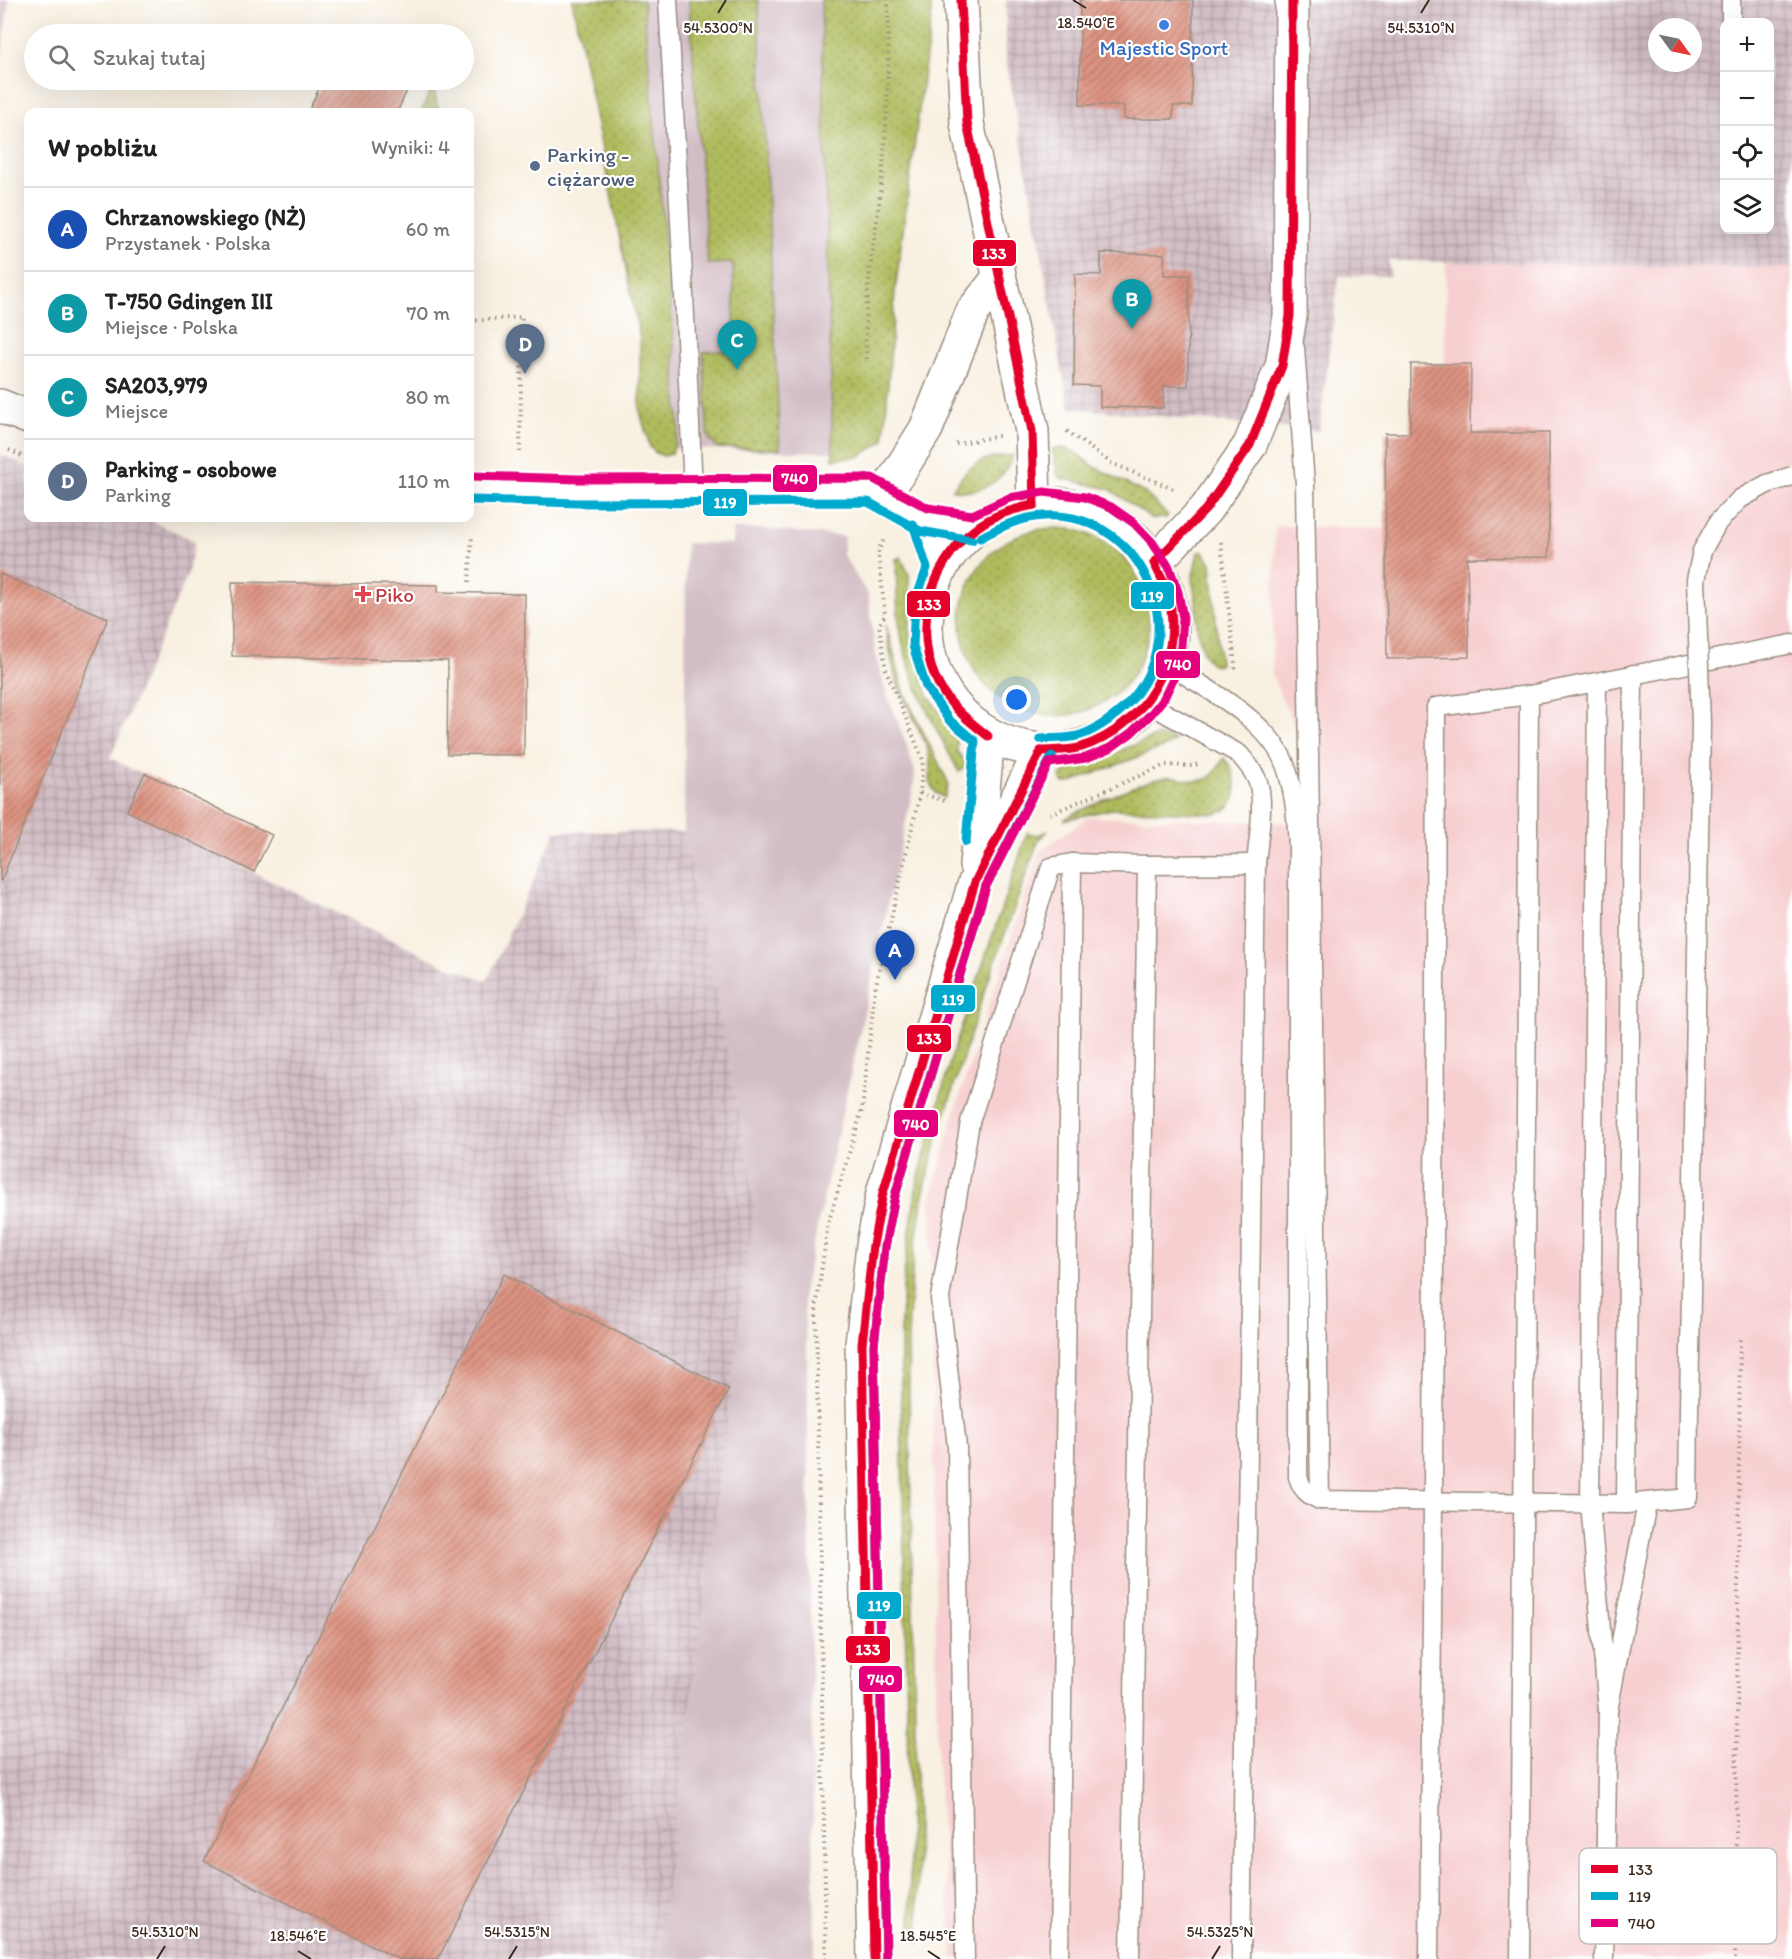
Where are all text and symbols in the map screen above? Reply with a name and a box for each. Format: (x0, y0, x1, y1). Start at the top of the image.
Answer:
text: 18.540°E (1057, 14, 1115, 32)
marker: Majestic Sport (1157, 18, 1171, 32)
north arrow (1648, 18, 1702, 72)
map controls (1720, 18, 1774, 234)
button: + (1720, 18, 1774, 72)
text: 54.5300°N (683, 19, 753, 37)
text: 54.5310°N (1387, 19, 1455, 37)
search box (24, 24, 474, 90)
place label: Majestic Sport (1100, 35, 1229, 60)
icon: search (45, 41, 78, 74)
text: Szukaj tutaj (93, 44, 206, 71)
button: − (1720, 72, 1774, 126)
button: locate (1720, 126, 1774, 180)
text: W pobliżu (48, 131, 157, 163)
text: Wyniki: 4 (371, 135, 450, 159)
place label: Parking - ciężarowe (547, 142, 635, 191)
marker: Parking - ciężarowe (528, 159, 542, 173)
button: layers (1720, 180, 1774, 234)
text: Chrzanowskiego (NŻ) (105, 204, 306, 231)
text: A (61, 217, 74, 241)
text: 60 m (406, 217, 450, 241)
text: Przystanek · Polska (105, 231, 271, 255)
line badge: 133 (972, 239, 1017, 267)
text: 133 (982, 244, 1007, 263)
pin: B (1112, 280, 1152, 329)
text: T-750 Gdingen III (105, 288, 273, 315)
text: B (61, 301, 74, 325)
text: 70 m (406, 301, 450, 325)
text: Miejsce · Polska (105, 315, 238, 339)
pin: C (718, 320, 756, 370)
pin: D (506, 324, 544, 374)
text: SA203,979 (105, 372, 208, 399)
text: C (61, 385, 74, 409)
text: 80 m (405, 385, 450, 409)
text: Miejsce (105, 399, 168, 423)
text: Parking - osobowe (105, 456, 277, 483)
line badge: 740 (772, 464, 818, 493)
text: D (61, 469, 74, 493)
text: 110 m (398, 469, 450, 493)
text: 740 (780, 469, 809, 488)
text: Parking (105, 483, 171, 507)
line badge: 119 (702, 488, 748, 517)
text: 119 (713, 493, 737, 512)
line badge: 119 (1130, 581, 1175, 610)
place label: Piko (375, 582, 414, 607)
marker: Piko (356, 587, 370, 601)
text: 119 (1140, 587, 1164, 606)
line badge: 133 (906, 590, 951, 618)
text: 133 (917, 595, 942, 614)
line badge: 740 (1155, 650, 1201, 679)
text: 740 (1163, 655, 1192, 674)
your location (1002, 685, 1031, 714)
pin: A (876, 930, 914, 980)
line badge: 119 (930, 984, 976, 1013)
text: 119 (941, 990, 965, 1009)
line badge: 133 (906, 1024, 952, 1053)
text: 133 (917, 1029, 942, 1048)
line badge: 740 (893, 1109, 939, 1138)
text: 740 (901, 1115, 930, 1134)
line badge: 119 (856, 1591, 902, 1620)
text: 119 (867, 1596, 891, 1615)
line badge: 133 (845, 1635, 891, 1664)
text: 133 (856, 1640, 881, 1659)
line badge: 740 (858, 1665, 903, 1693)
text: 740 (866, 1670, 895, 1689)
legend (1579, 1848, 1777, 1944)
text: 133 (1628, 1860, 1653, 1879)
text: 119 (1628, 1887, 1651, 1906)
text: 740 (1628, 1914, 1655, 1933)
text: 54.5310°N (131, 1923, 199, 1941)
text: 54.5315°N (484, 1923, 550, 1941)
text: 54.5325°N (1187, 1923, 1253, 1941)
text: 18.546°E (270, 1927, 326, 1945)
text: 18.545°E (900, 1927, 956, 1945)

